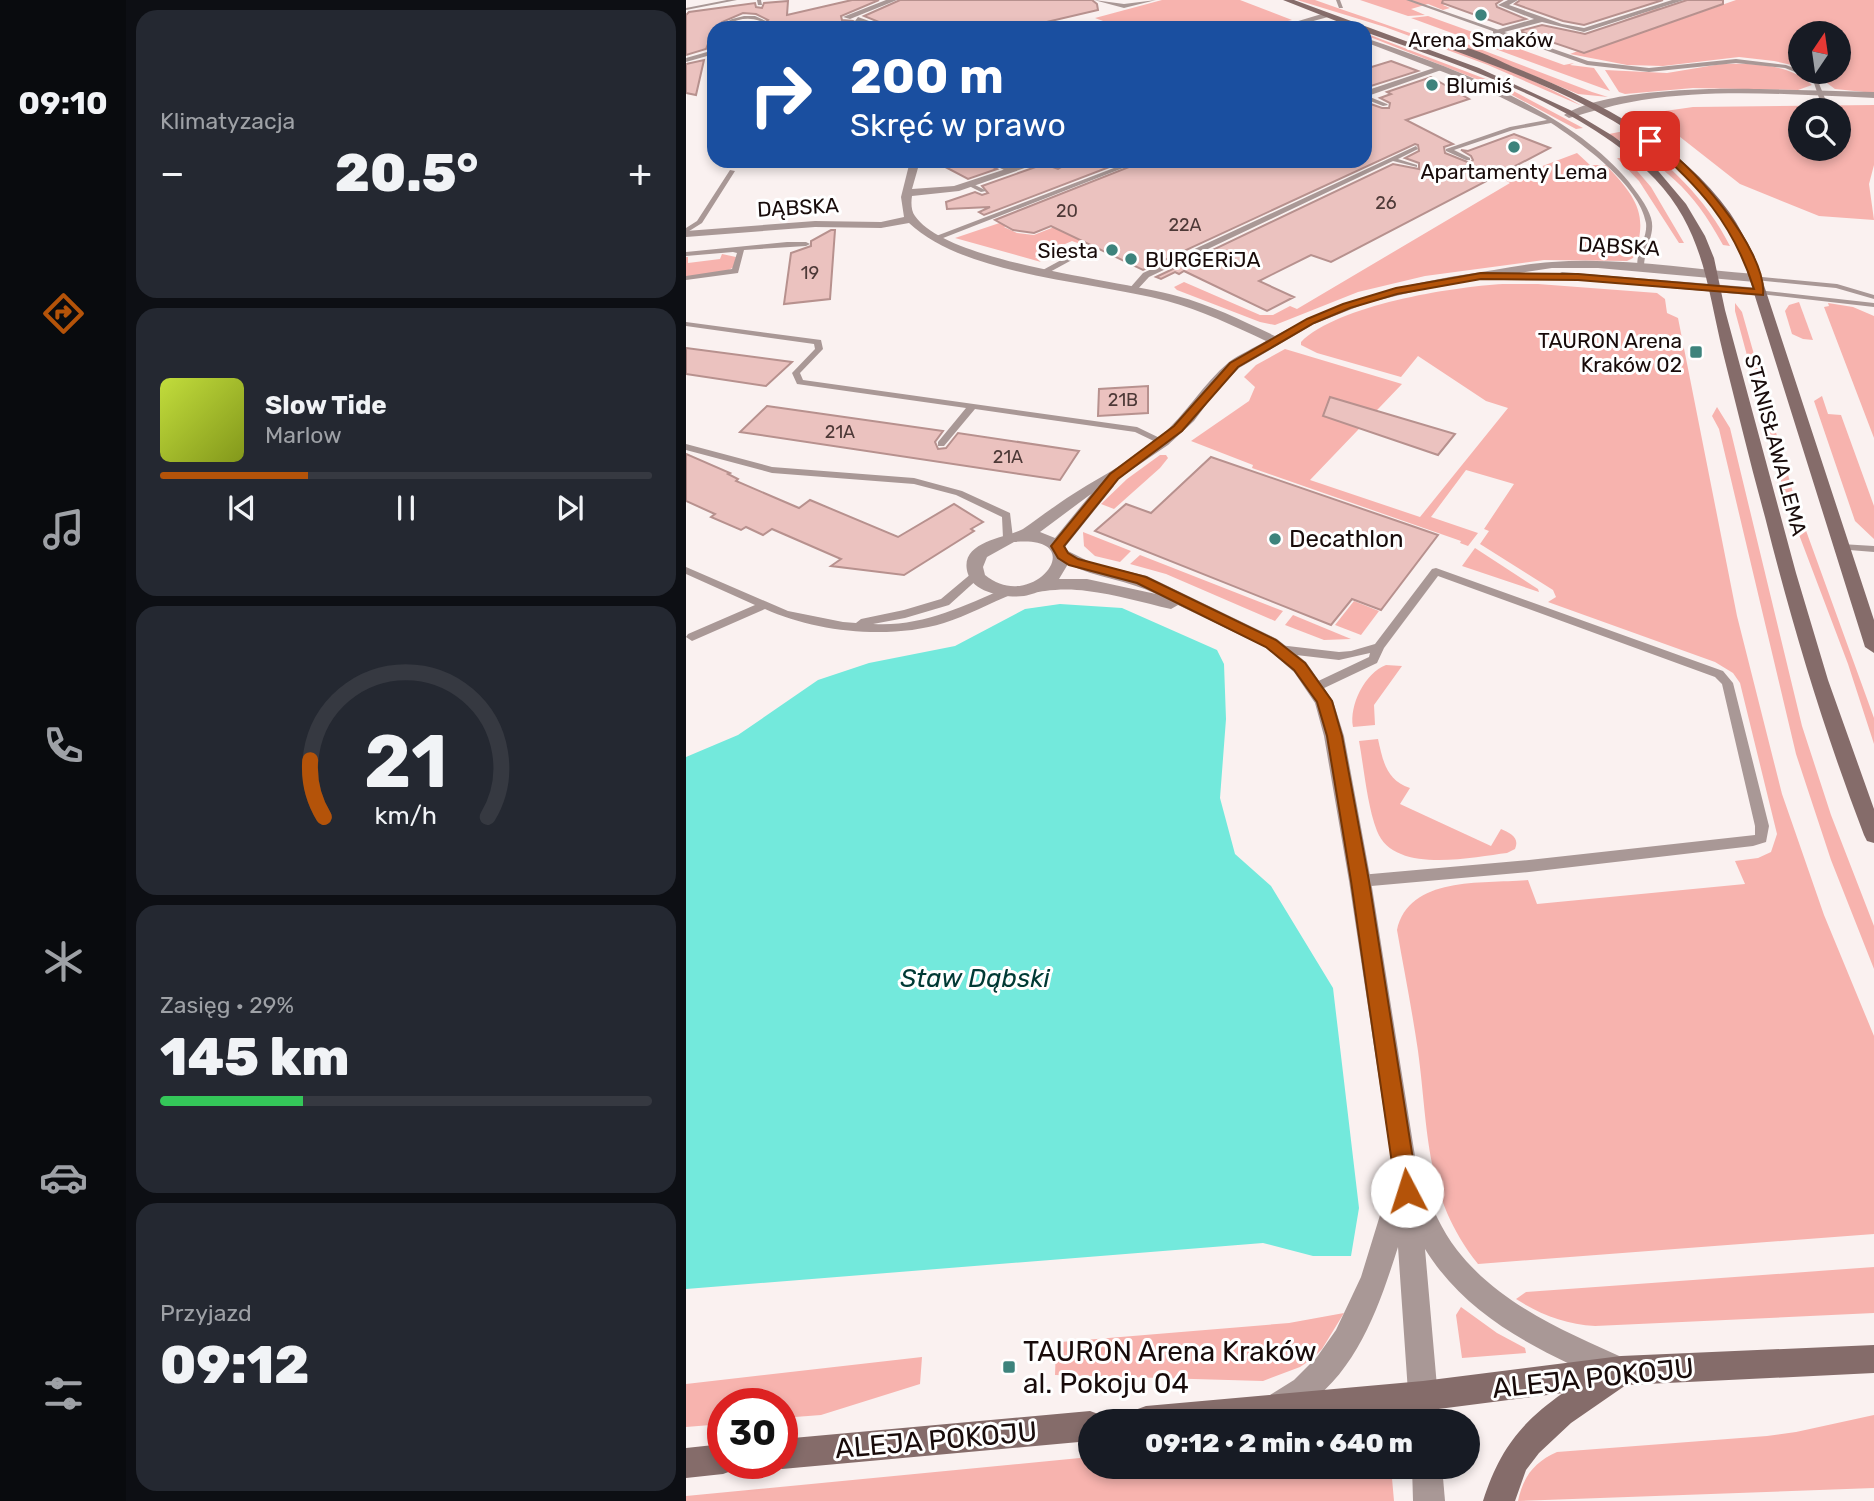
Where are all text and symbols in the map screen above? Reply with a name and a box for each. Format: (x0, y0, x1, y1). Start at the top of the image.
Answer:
marker: Arena Smaków (1473, 7, 1489, 23)
north arrow (1788, 21, 1852, 84)
map controls (1788, 21, 1851, 161)
place label: Arena Smaków (1408, 27, 1554, 52)
text: 200 m (850, 47, 1004, 105)
icon: right (735, 49, 826, 140)
place label: Blumiś (1446, 73, 1512, 98)
marker: Blumiś (1424, 77, 1440, 93)
text: 09:10 (18, 84, 108, 122)
button: search (1788, 98, 1851, 161)
text: Skręć w prawo (850, 106, 1066, 144)
text: Klimatyzacja (160, 107, 295, 135)
pin (1620, 111, 1680, 171)
icon: arrive (1631, 122, 1669, 160)
marker: Apartamenty Lema (1506, 139, 1522, 155)
text: 20.5° (335, 142, 478, 204)
text: − (160, 150, 185, 196)
text: + (628, 150, 652, 196)
place label: Apartamenty Lema (1421, 159, 1607, 184)
street label: DĄBSKA (756, 192, 840, 222)
house number: 26 (1375, 192, 1397, 214)
house number: 20 (1056, 200, 1078, 222)
house number: 22A (1168, 214, 1202, 236)
street label: DĄBSKA (1577, 231, 1661, 261)
place label: Siesta (1038, 238, 1098, 263)
marker: Siesta (1104, 242, 1120, 258)
place label: BURGERiJA (1145, 247, 1260, 272)
marker: BURGERiJA (1123, 251, 1139, 267)
house number: 19 (801, 262, 819, 284)
icon: directions (39, 289, 88, 338)
place label: TAURON Arena Kraków 02 (1538, 328, 1682, 377)
marker: TAURON Arena Kraków 02 (1688, 344, 1704, 360)
street label: STANISŁAWA LEMA (1740, 352, 1812, 538)
house number: 21B (1108, 389, 1138, 411)
text: Slow Tide (265, 390, 387, 421)
text: Marlow (265, 421, 342, 449)
house number: 21A (825, 421, 855, 443)
house number: 21A (993, 446, 1023, 468)
icon: previous (223, 489, 261, 527)
icon: pause (387, 489, 425, 527)
icon: next (551, 489, 589, 527)
icon: music (39, 505, 88, 554)
place label: Decathlon (1289, 525, 1404, 553)
marker: Decathlon (1267, 531, 1283, 547)
text: 21 (364, 719, 448, 805)
icon: phone (39, 721, 88, 770)
text: km/h (375, 800, 437, 829)
icon: climate (39, 937, 88, 986)
water label: Staw Dąbski (900, 963, 1051, 994)
text: Zasięg · 29% (160, 991, 294, 1019)
text: 145 km (160, 1026, 350, 1088)
icon: car (39, 1153, 88, 1202)
position arrow (1370, 1154, 1444, 1228)
text: Przyjazd (160, 1299, 252, 1327)
text: 09:12 (160, 1334, 309, 1396)
place label: TAURON Arena Kraków al. Pokoju 04 (1023, 1335, 1317, 1400)
street label: ALEJA POKOJU (1490, 1351, 1696, 1405)
marker: TAURON Arena Kraków al. Pokoju 04 (1001, 1359, 1017, 1375)
icon: filters (39, 1369, 88, 1418)
speed limit sign: 30 (707, 1388, 798, 1479)
street label: ALEJA POKOJU (834, 1415, 1038, 1465)
text: 09:12 · 2 min · 640 m (1145, 1428, 1413, 1459)

